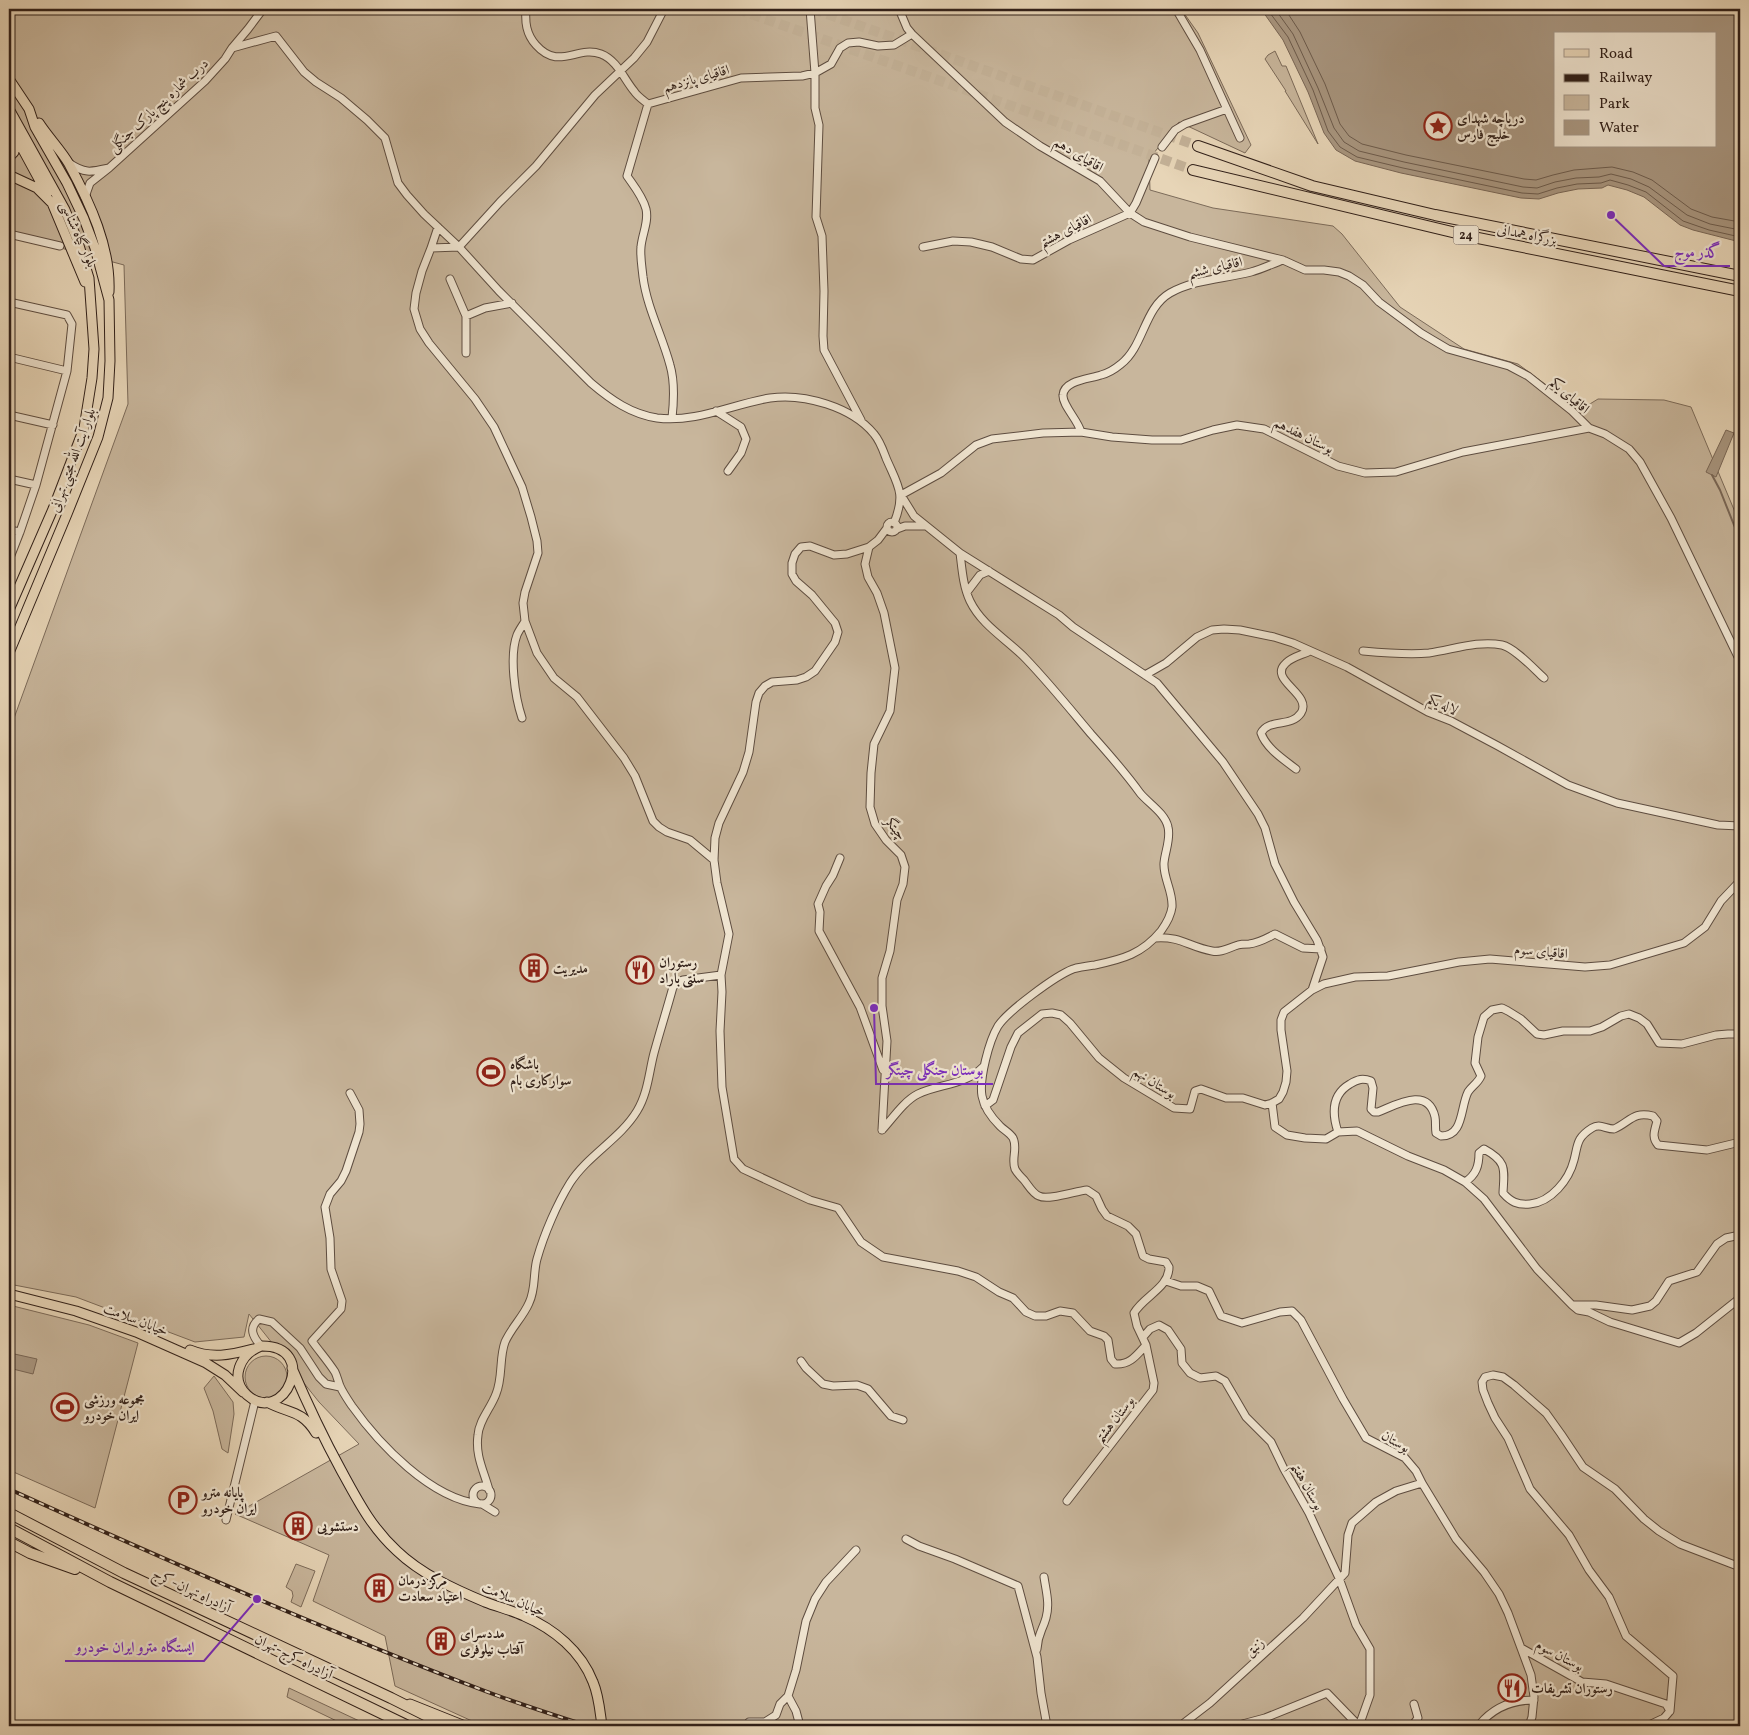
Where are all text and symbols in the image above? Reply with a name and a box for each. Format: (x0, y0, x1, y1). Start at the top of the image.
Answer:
legend (1554, 32, 1716, 148)
text: Road (1599, 44, 1633, 65)
street label: درب شماره پنچ پارک جنگلی (104, 54, 215, 159)
street label: اقاقیای پانزدهم (661, 61, 733, 101)
text: Railway (1599, 68, 1652, 89)
text: Park (1599, 94, 1630, 115)
place label: دریاچه شهدای خلیج فارس (1457, 110, 1525, 147)
place icon: دریاچه شهدای خلیج فارس (1423, 111, 1453, 141)
text: Water (1599, 118, 1639, 139)
street label: اقاقیای دهم (1048, 133, 1107, 180)
street label: بلوار گیاه شناسی (55, 198, 101, 271)
street label: اقاقیای هشتم (1036, 210, 1097, 255)
street label: بزرگراه همدانی (1495, 219, 1559, 251)
road number: 24 (1454, 226, 1478, 244)
callout: گذر موج (1664, 236, 1730, 266)
text: گذر موج (1674, 241, 1720, 266)
street label: اقاقیای ششم (1186, 253, 1245, 287)
street label: اقاقیای یکم (1543, 374, 1593, 421)
street label: بلوار آیت الله مجتبی تهرانی (43, 404, 102, 516)
street label: بوستان هفدهم (1269, 414, 1337, 462)
street label: لاله یکم (1423, 690, 1461, 723)
street label: چیتگر (878, 812, 910, 845)
street label: اقاقیای سوم (1513, 941, 1568, 966)
building icon: مدیریت (519, 953, 549, 983)
place label: رستوران سنتی باراد (659, 954, 704, 989)
restaurant icon: رستوران سنتی باراد (625, 955, 655, 985)
place label: مدیریت (553, 960, 588, 979)
callout: بوستان جنگلی چیتگر (876, 1054, 993, 1084)
place label: باشگاه سوارکاری بام (510, 1055, 572, 1093)
sports icon: باشگاه سوارکاری بام (476, 1057, 506, 1087)
text: بوستان جنگلی چیتگر (885, 1060, 983, 1082)
street label: بوستان نهم (1127, 1063, 1180, 1107)
street label: خیابان سلامت (100, 1299, 171, 1341)
place label: مجموعه ورزشی ایران خودرو (82, 1391, 144, 1426)
sports icon: مجموعه ورزشی ایران خودرو (50, 1392, 80, 1422)
street label: بوستان هشتم (1091, 1392, 1142, 1449)
street label: بوستان (1377, 1427, 1413, 1458)
street label: بوستان هفتم (1283, 1459, 1328, 1516)
place label: پایانه مترو ایران خودرو (200, 1484, 257, 1519)
parking icon: پایانه مترو ایران خودرو (168, 1485, 198, 1515)
building icon: دستشویی (283, 1511, 313, 1541)
place label: دستشویی (316, 1518, 359, 1537)
street label: آزادراه تهران-کرج (148, 1565, 236, 1621)
place label: مرکز درمان اعتیاد سعادت (398, 1572, 462, 1607)
building icon: مرکز درمان اعتیاد سعادت (364, 1573, 394, 1603)
street label: خیابان سلامت (478, 1578, 548, 1622)
place label: مددسرای آفتاب نیلوفری (460, 1625, 525, 1660)
building icon: مددسرای آفتاب نیلوفری (426, 1626, 456, 1656)
street label: آزادراه کرج-تهران (250, 1630, 337, 1687)
callout: ایستگاه مترو ایران خودرو (65, 1631, 204, 1661)
street label: زنبق (1241, 1634, 1269, 1662)
street label: بوستان سوم (1531, 1636, 1587, 1679)
text: ایستگاه مترو ایران خودرو (74, 1637, 195, 1659)
restaurant icon: رستوران تشریفات (1497, 1673, 1527, 1703)
place label: رستوران تشریفات (1531, 1680, 1613, 1699)

